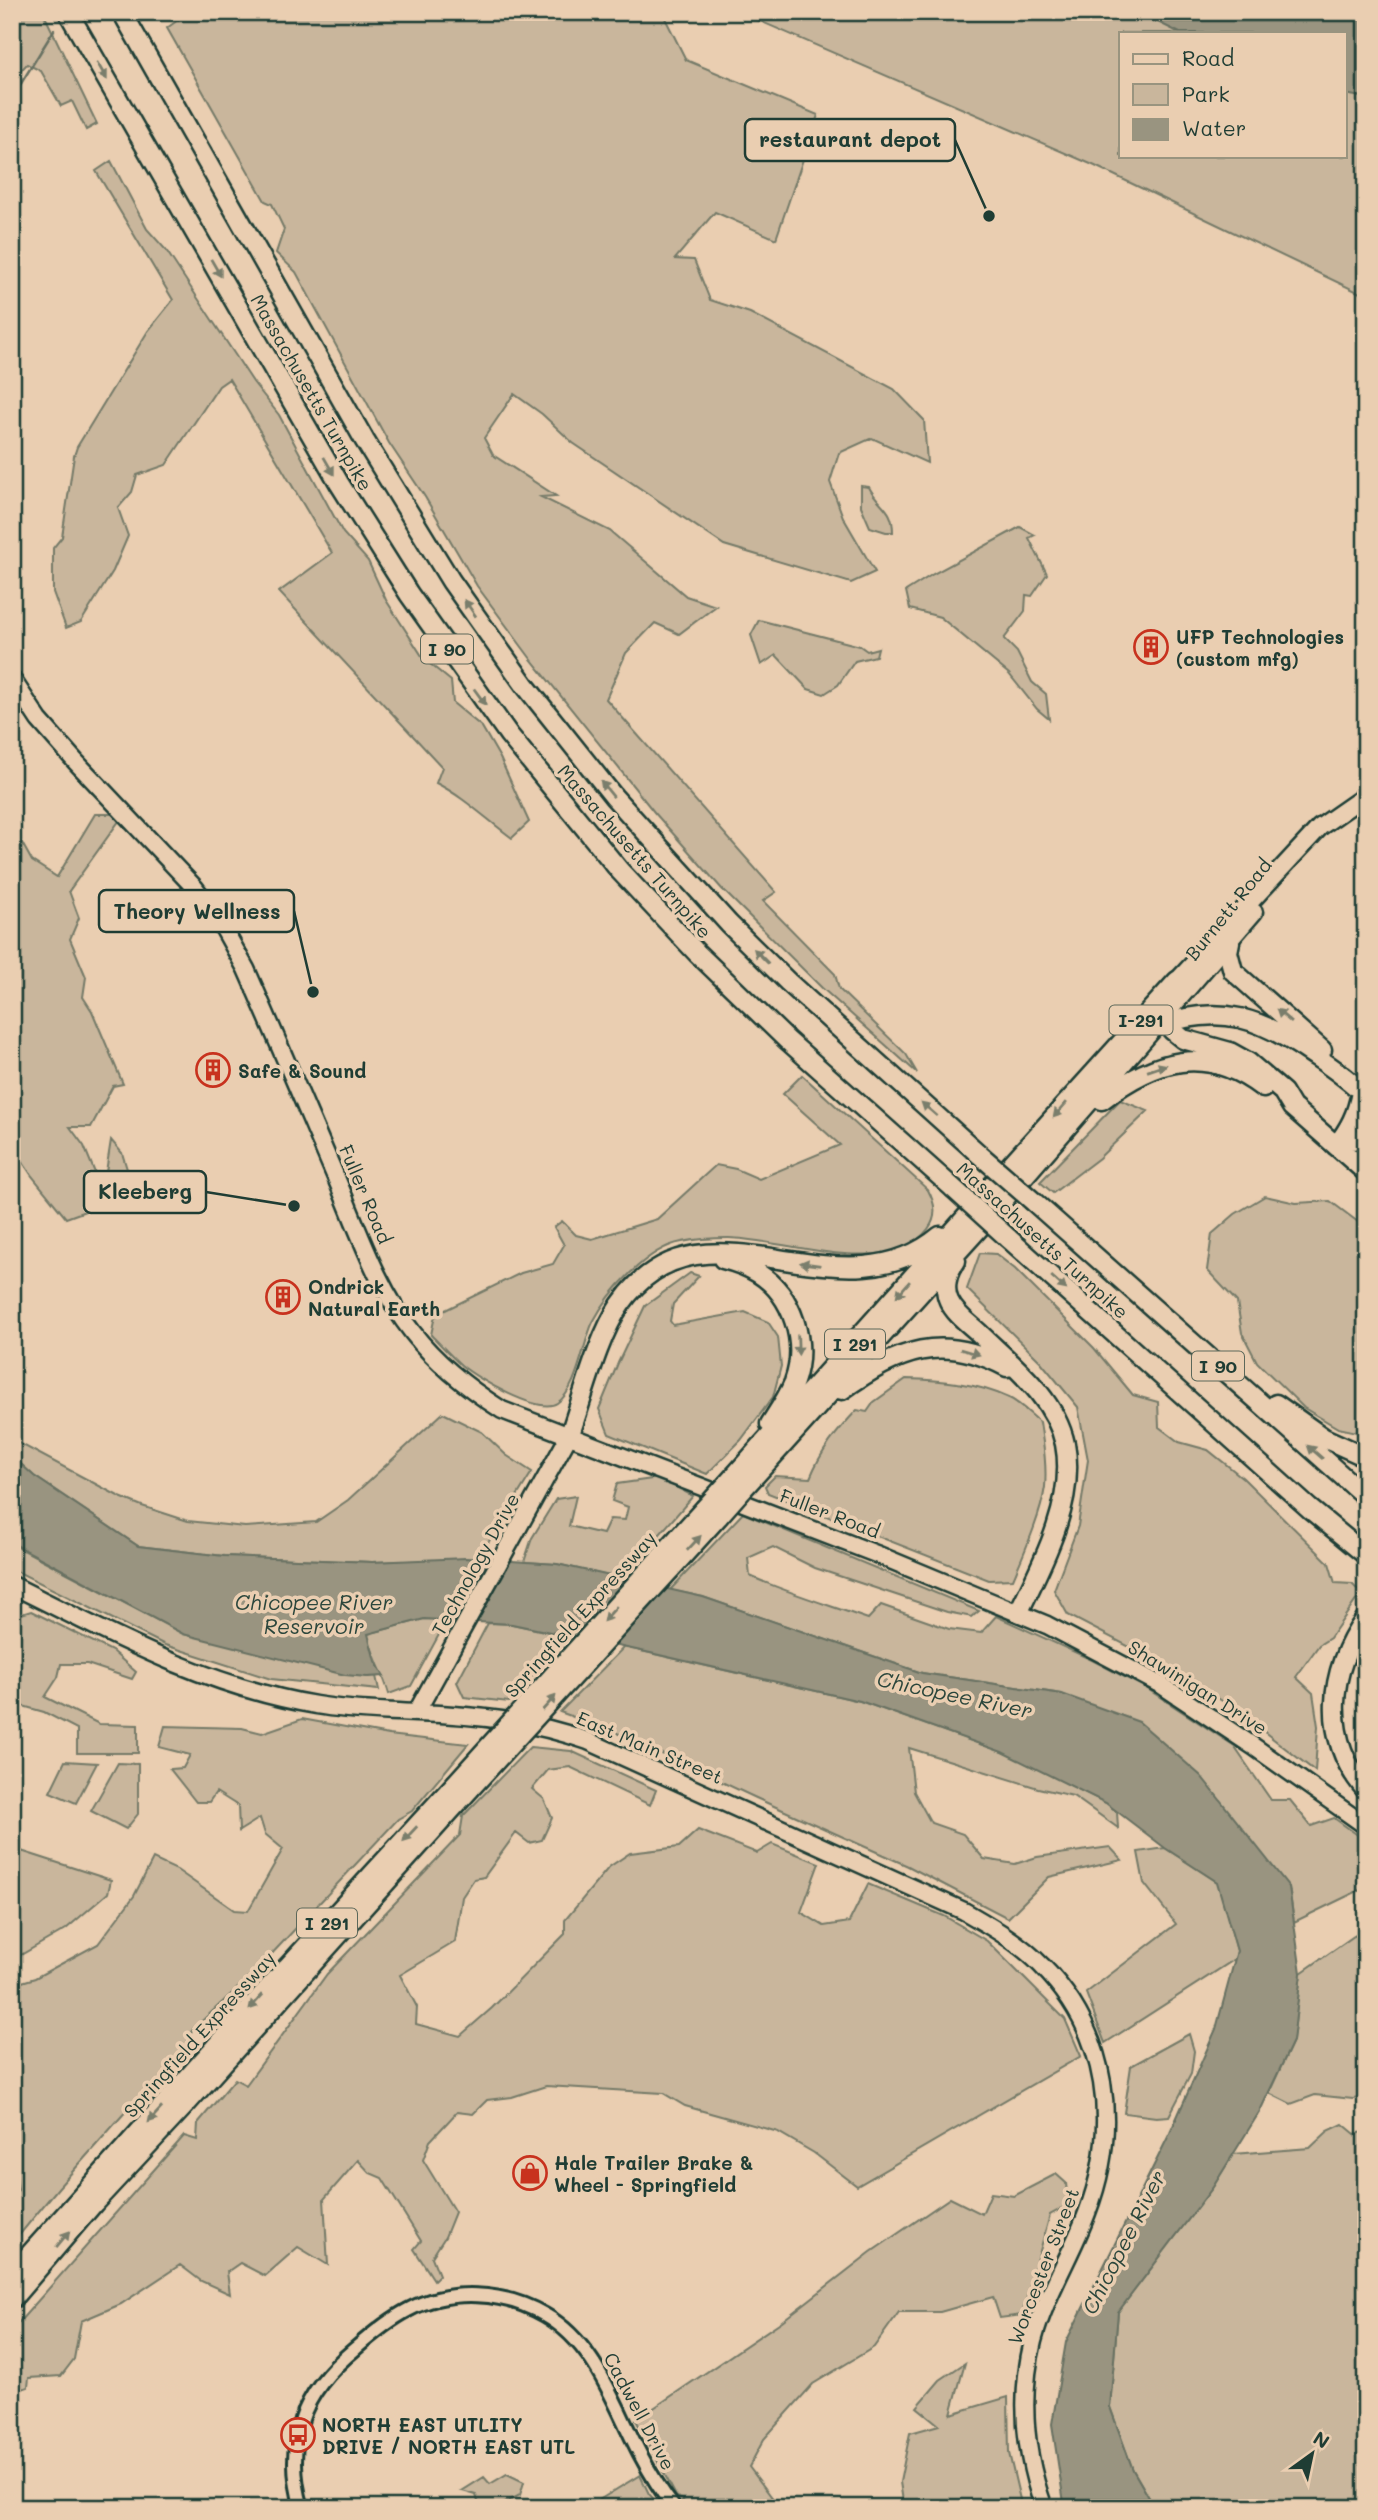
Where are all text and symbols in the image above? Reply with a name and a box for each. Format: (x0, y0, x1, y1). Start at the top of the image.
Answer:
legend (1119, 32, 1346, 158)
text: Road (1182, 44, 1234, 71)
one-way arrow (96, 62, 108, 81)
text: Park (1182, 80, 1230, 107)
text: Water (1182, 114, 1246, 141)
callout: restaurant depot (745, 119, 955, 161)
text: restaurant depot (759, 125, 941, 152)
one-way arrow (210, 259, 222, 278)
street label: Massachusetts Turnpike (245, 289, 379, 495)
one-way arrow (323, 456, 335, 475)
one-way arrow (463, 599, 477, 617)
place label: UFP Technologies (custom mfg) (1176, 624, 1344, 671)
building icon: UFP Technologies (custom mfg) (1132, 628, 1170, 666)
road number: I 90 (421, 634, 473, 664)
one-way arrow (473, 688, 487, 706)
street label: Massachusetts Turnpike (552, 759, 718, 943)
one-way arrow (600, 780, 615, 797)
street label: Burnett Road (1179, 853, 1277, 965)
callout: Theory Wellness (99, 890, 294, 932)
text: Theory Wellness (113, 897, 281, 925)
one-way arrow (754, 948, 770, 965)
road number: I-291 (1110, 1006, 1172, 1035)
one-way arrow (1275, 1008, 1293, 1024)
building icon: Safe & Sound (194, 1051, 232, 1089)
place label: Safe & Sound (238, 1058, 366, 1083)
one-way arrow (1147, 1062, 1168, 1073)
one-way arrow (921, 1102, 938, 1117)
one-way arrow (1053, 1102, 1068, 1119)
street label: Fuller Road (334, 1141, 398, 1247)
street label: Massachusetts Turnpike (952, 1156, 1134, 1324)
callout: Kleeberg (84, 1171, 206, 1213)
text: Kleeberg (98, 1177, 192, 1204)
one-way arrow (798, 1258, 820, 1269)
place label: Ondrick Natural Earth (308, 1274, 440, 1321)
one-way arrow (1050, 1275, 1068, 1291)
building icon: Ondrick Natural Earth (264, 1278, 302, 1316)
one-way arrow (896, 1281, 911, 1298)
road number: I 291 (825, 1330, 885, 1358)
one-way arrow (793, 1334, 804, 1356)
one-way arrow (959, 1348, 980, 1358)
road number: I 90 (1192, 1352, 1244, 1380)
one-way arrow (1306, 1445, 1323, 1460)
street label: Fuller Road (776, 1482, 884, 1544)
street label: Technology Drive (425, 1488, 525, 1640)
street label: Springfield Expressway (499, 1525, 661, 1703)
one-way arrow (686, 1535, 702, 1552)
water label: Chicopee River Reservoir (235, 1588, 393, 1639)
one-way arrow (602, 1605, 618, 1622)
street label: Shawinigan Drive (1124, 1634, 1272, 1740)
water label: Chicopee River (875, 1664, 1035, 1724)
one-way arrow (541, 1694, 557, 1712)
street label: East Main Street (573, 1705, 727, 1789)
one-way arrow (402, 1825, 418, 1842)
road number: I 291 (297, 1909, 357, 1938)
street label: Springfield Expressway (118, 1945, 280, 2123)
one-way arrow (248, 1993, 264, 2011)
one-way arrow (147, 2106, 163, 2124)
place label: Hale Trailer Brake & Wheel - Springfield (554, 2150, 754, 2197)
shop icon: Hale Trailer Brake & Wheel - Springfield (511, 2154, 549, 2192)
water label: Chicopee River (1075, 2165, 1171, 2319)
street label: Worcester Street (1002, 2184, 1084, 2348)
one-way arrow (55, 2230, 70, 2248)
street label: Cadwell Drive (598, 2348, 682, 2474)
place label: NORTH EAST UTLITY DRIVE / NORTH EAST UTL (322, 2412, 575, 2459)
bus stop icon: NORTH EAST UTLITY DRIVE / NORTH EAST UTL (279, 2416, 317, 2454)
north arrow (1276, 2418, 1346, 2488)
text: N (1309, 2425, 1334, 2454)

